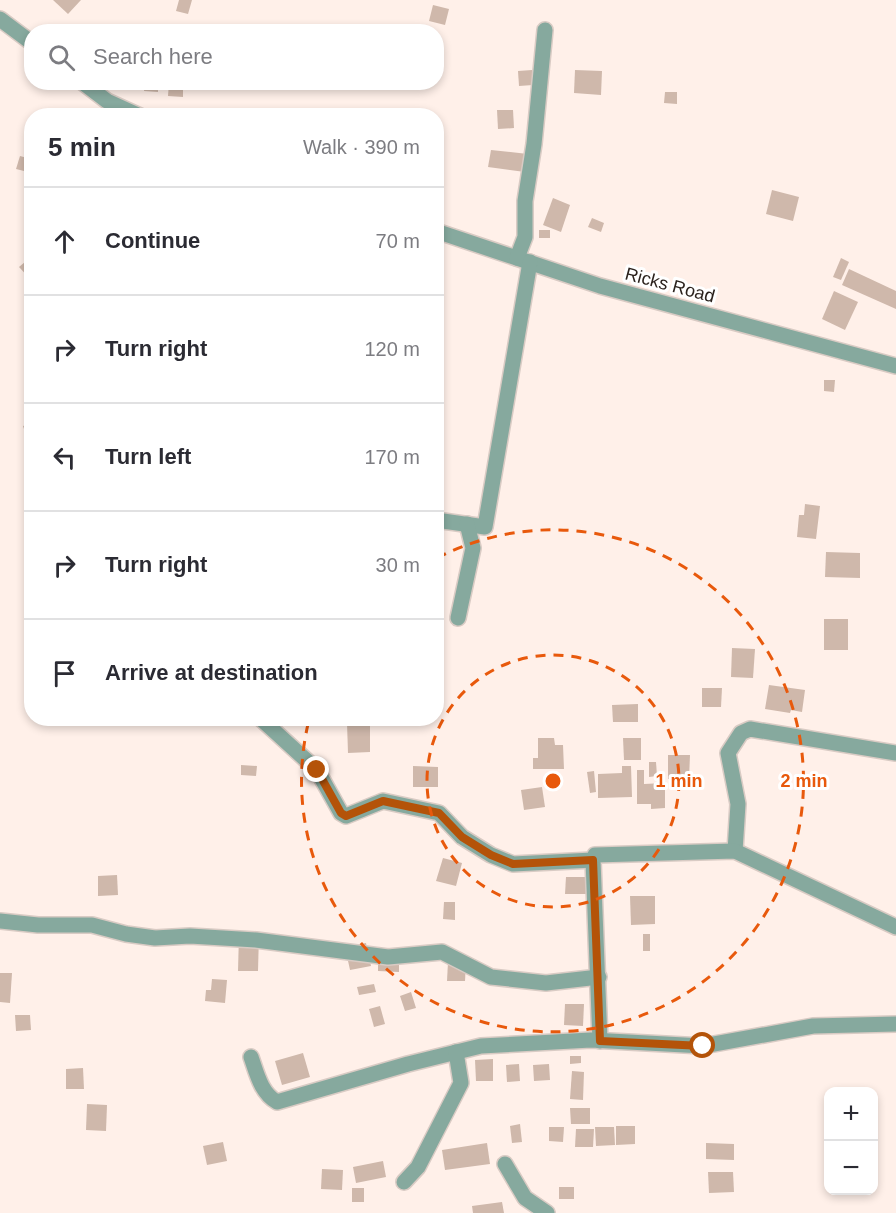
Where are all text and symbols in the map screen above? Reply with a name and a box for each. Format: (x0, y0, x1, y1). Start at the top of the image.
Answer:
search box (24, 24, 444, 90)
icon: search (45, 41, 78, 74)
text: Search here (93, 44, 213, 69)
text: 5 min (48, 132, 116, 162)
text: Walk · 390 m (303, 136, 420, 158)
icon: ahead (48, 225, 81, 258)
text: Continue (105, 228, 200, 253)
text: 70 m (376, 230, 420, 252)
street label: Ricks Road (623, 263, 717, 307)
icon: right (48, 333, 81, 366)
text: Turn right (105, 336, 207, 361)
text: 120 m (364, 338, 420, 360)
icon: left (48, 441, 81, 474)
text: Turn left (105, 444, 191, 469)
text: 170 m (364, 446, 420, 468)
icon: right (48, 549, 81, 582)
text: Turn right (105, 552, 207, 577)
text: 30 m (376, 554, 420, 576)
icon: arrive (48, 657, 81, 690)
text: Arrive at destination (105, 660, 318, 685)
route end (303, 756, 329, 782)
centre of rings (543, 771, 563, 791)
text: 1 min (655, 771, 703, 791)
text: 2 min (780, 771, 828, 791)
route start (689, 1032, 715, 1058)
map controls (824, 1087, 878, 1195)
button: + (824, 1087, 878, 1141)
button: − (824, 1141, 878, 1195)

